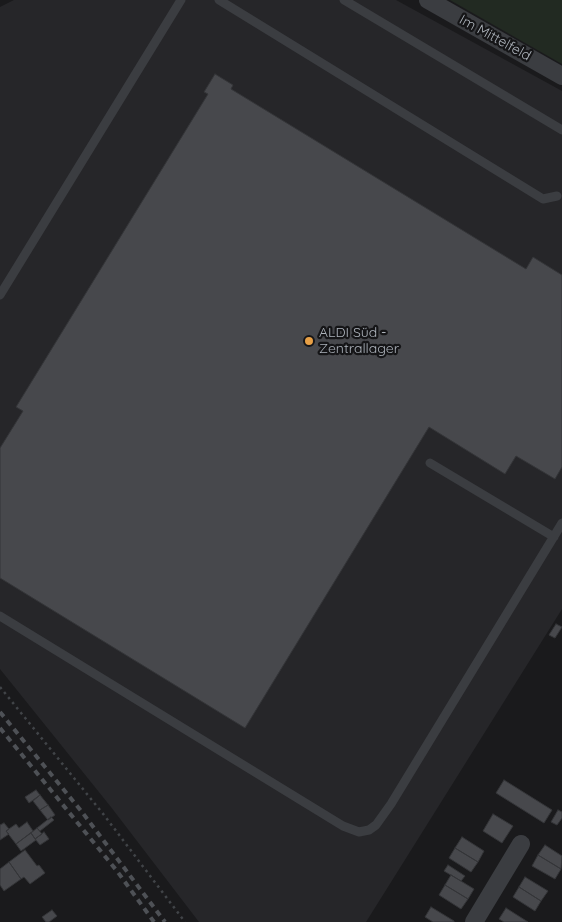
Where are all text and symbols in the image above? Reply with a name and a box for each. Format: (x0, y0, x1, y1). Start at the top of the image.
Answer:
street label: Im Mittelfeld (456, 11, 534, 65)
place label: ALDI Süd - Zentrallager (319, 325, 399, 358)
marker: ALDI Süd - Zentrallager (303, 335, 315, 347)

